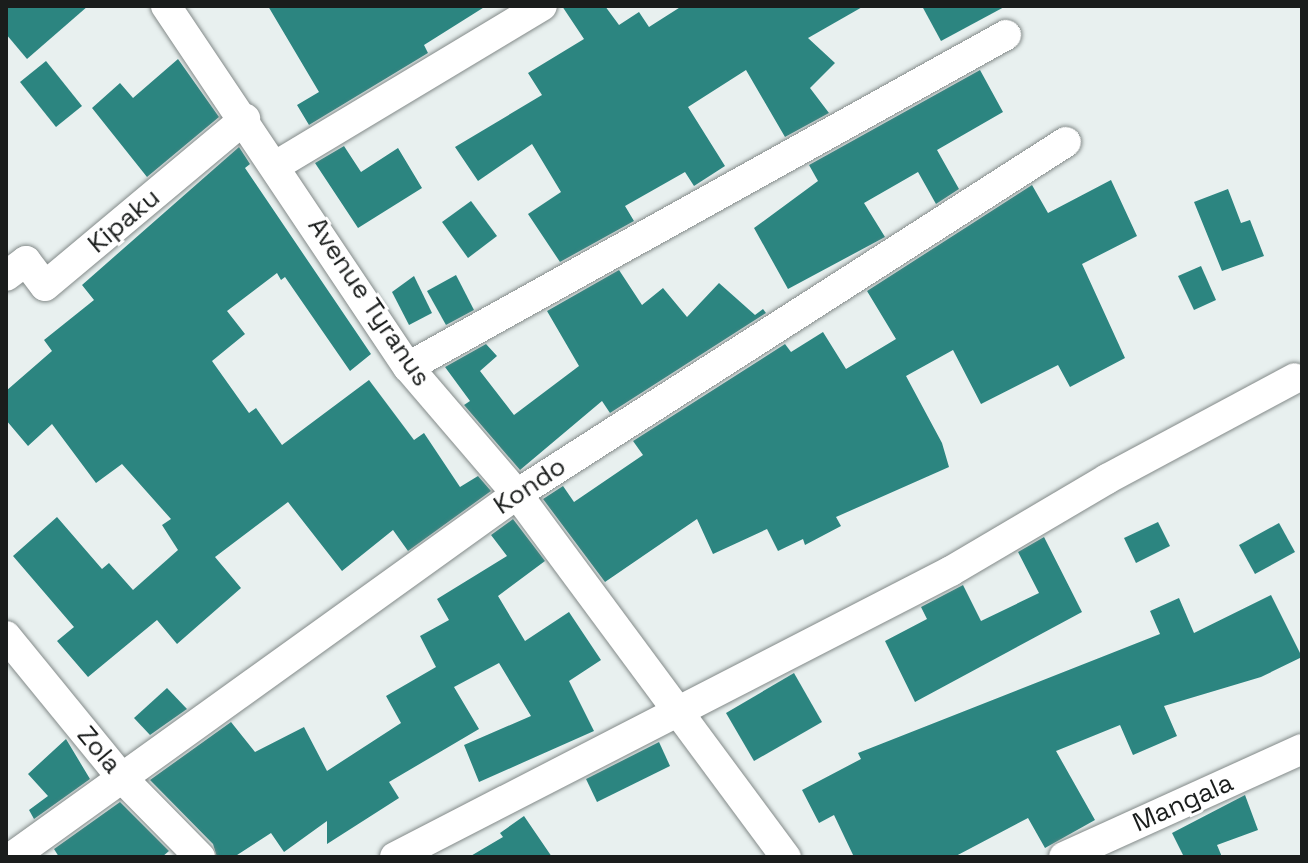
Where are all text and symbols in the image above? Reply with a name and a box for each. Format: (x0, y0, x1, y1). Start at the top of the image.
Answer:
street label: Kipaku (82, 182, 166, 260)
street label: Avenue Tyranus (301, 211, 437, 393)
street label: Kondo (488, 451, 572, 521)
street label: Zola (70, 720, 128, 780)
street label: Mangala (1128, 767, 1238, 839)

